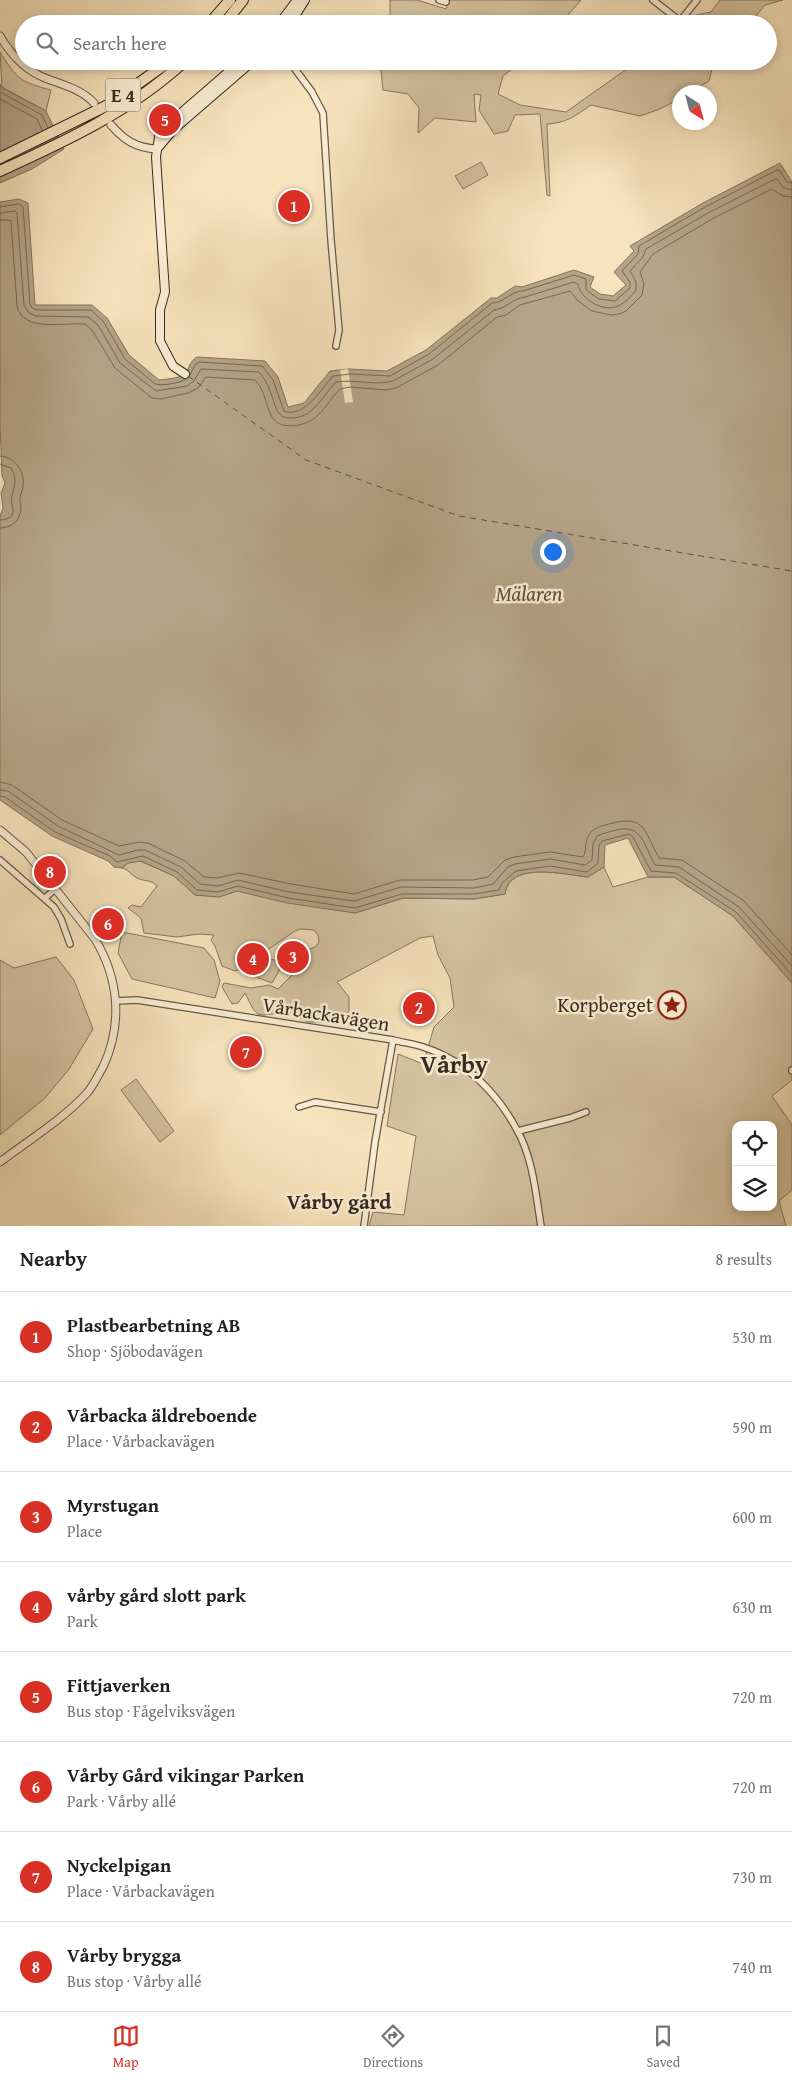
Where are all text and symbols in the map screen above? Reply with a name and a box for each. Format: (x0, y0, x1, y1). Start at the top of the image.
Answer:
search box (15, 15, 777, 70)
icon: search (33, 29, 61, 57)
text: Search here (73, 29, 167, 57)
road number: E 4 (106, 78, 140, 112)
north arrow (672, 85, 717, 130)
pin: 5 (149, 101, 181, 139)
pin: 1 (278, 187, 310, 225)
your location (540, 539, 566, 565)
water label: Mälaren (496, 578, 563, 609)
pin: 8 (34, 853, 66, 891)
pin: 6 (92, 905, 124, 943)
pin: 3 (277, 938, 309, 976)
pin: 4 (237, 940, 269, 978)
street label: Vårbackavägen (260, 989, 392, 1038)
pin: 2 (403, 989, 435, 1027)
place label: Korpberget (558, 990, 653, 1019)
place icon: Korpberget (657, 990, 687, 1020)
pin: 7 (230, 1033, 262, 1071)
district label: Vårby (420, 1046, 488, 1082)
map controls (732, 1121, 777, 1211)
button: locate (732, 1121, 777, 1166)
button: layers (732, 1166, 777, 1211)
district label: Vårby gård (287, 1186, 391, 1217)
text: Nearby (20, 1243, 87, 1274)
text: 8 results (715, 1247, 772, 1271)
text: Plastbearbetning AB (67, 1311, 241, 1339)
text: 1 (32, 1325, 40, 1349)
text: 530 m (732, 1325, 772, 1349)
text: Shop · Sjöbodavägen (67, 1339, 203, 1363)
text: Vårbacka äldreboende (67, 1401, 257, 1429)
text: 2 (32, 1415, 40, 1439)
text: 590 m (732, 1415, 772, 1439)
text: Place · Vårbackavägen (67, 1429, 215, 1453)
text: Myrstugan (67, 1491, 159, 1519)
text: 3 (32, 1505, 40, 1529)
text: 600 m (732, 1505, 772, 1529)
text: Place (67, 1519, 102, 1543)
text: vårby gård slott park (67, 1581, 246, 1609)
text: 4 (32, 1595, 40, 1619)
text: 630 m (732, 1595, 772, 1619)
text: Park (67, 1609, 98, 1633)
text: Fittjaverken (67, 1671, 171, 1699)
text: 5 (32, 1685, 40, 1709)
text: 720 m (732, 1685, 772, 1709)
text: Bus stop · Fågelviksvägen (67, 1699, 235, 1723)
text: Vårby Gård vikingar Parken (67, 1761, 304, 1789)
text: 6 (32, 1775, 40, 1799)
text: 720 m (732, 1775, 772, 1799)
text: Park · Vårby allé (67, 1789, 176, 1813)
text: Nyckelpigan (67, 1851, 171, 1879)
text: 7 (32, 1865, 40, 1889)
text: 730 m (732, 1865, 772, 1889)
text: Place · Vårbackavägen (67, 1879, 215, 1903)
text: Vårby brygga (67, 1941, 181, 1969)
text: 8 (32, 1955, 40, 1979)
text: 740 m (732, 1955, 772, 1979)
text: Bus stop · Vårby allé (67, 1969, 202, 1993)
tab: Map (112, 2022, 140, 2072)
tab: Directions (363, 2022, 423, 2072)
tab: Saved (646, 2022, 680, 2072)

